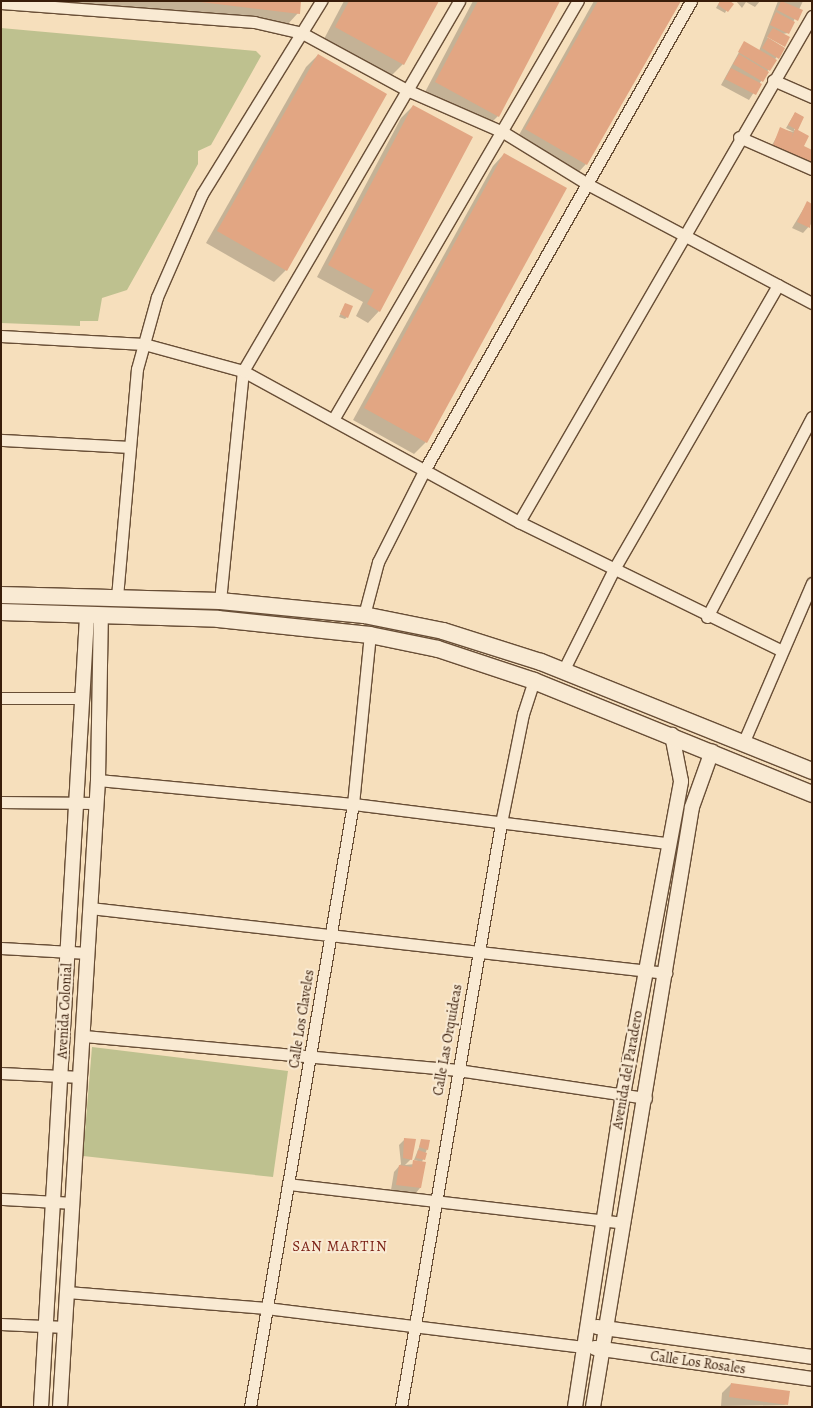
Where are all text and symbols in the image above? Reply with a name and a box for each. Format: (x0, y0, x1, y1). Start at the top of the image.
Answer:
street label: Avenida Colonial (54, 963, 76, 1059)
street label: Calle Los Claveles (286, 968, 318, 1070)
street label: Calle Las Orquideas (430, 983, 466, 1097)
street label: Avenida del Paradero (609, 1009, 647, 1131)
district label: SAN MARTIN (291, 1238, 389, 1256)
street label: Calle Los Rosales (649, 1348, 747, 1378)

